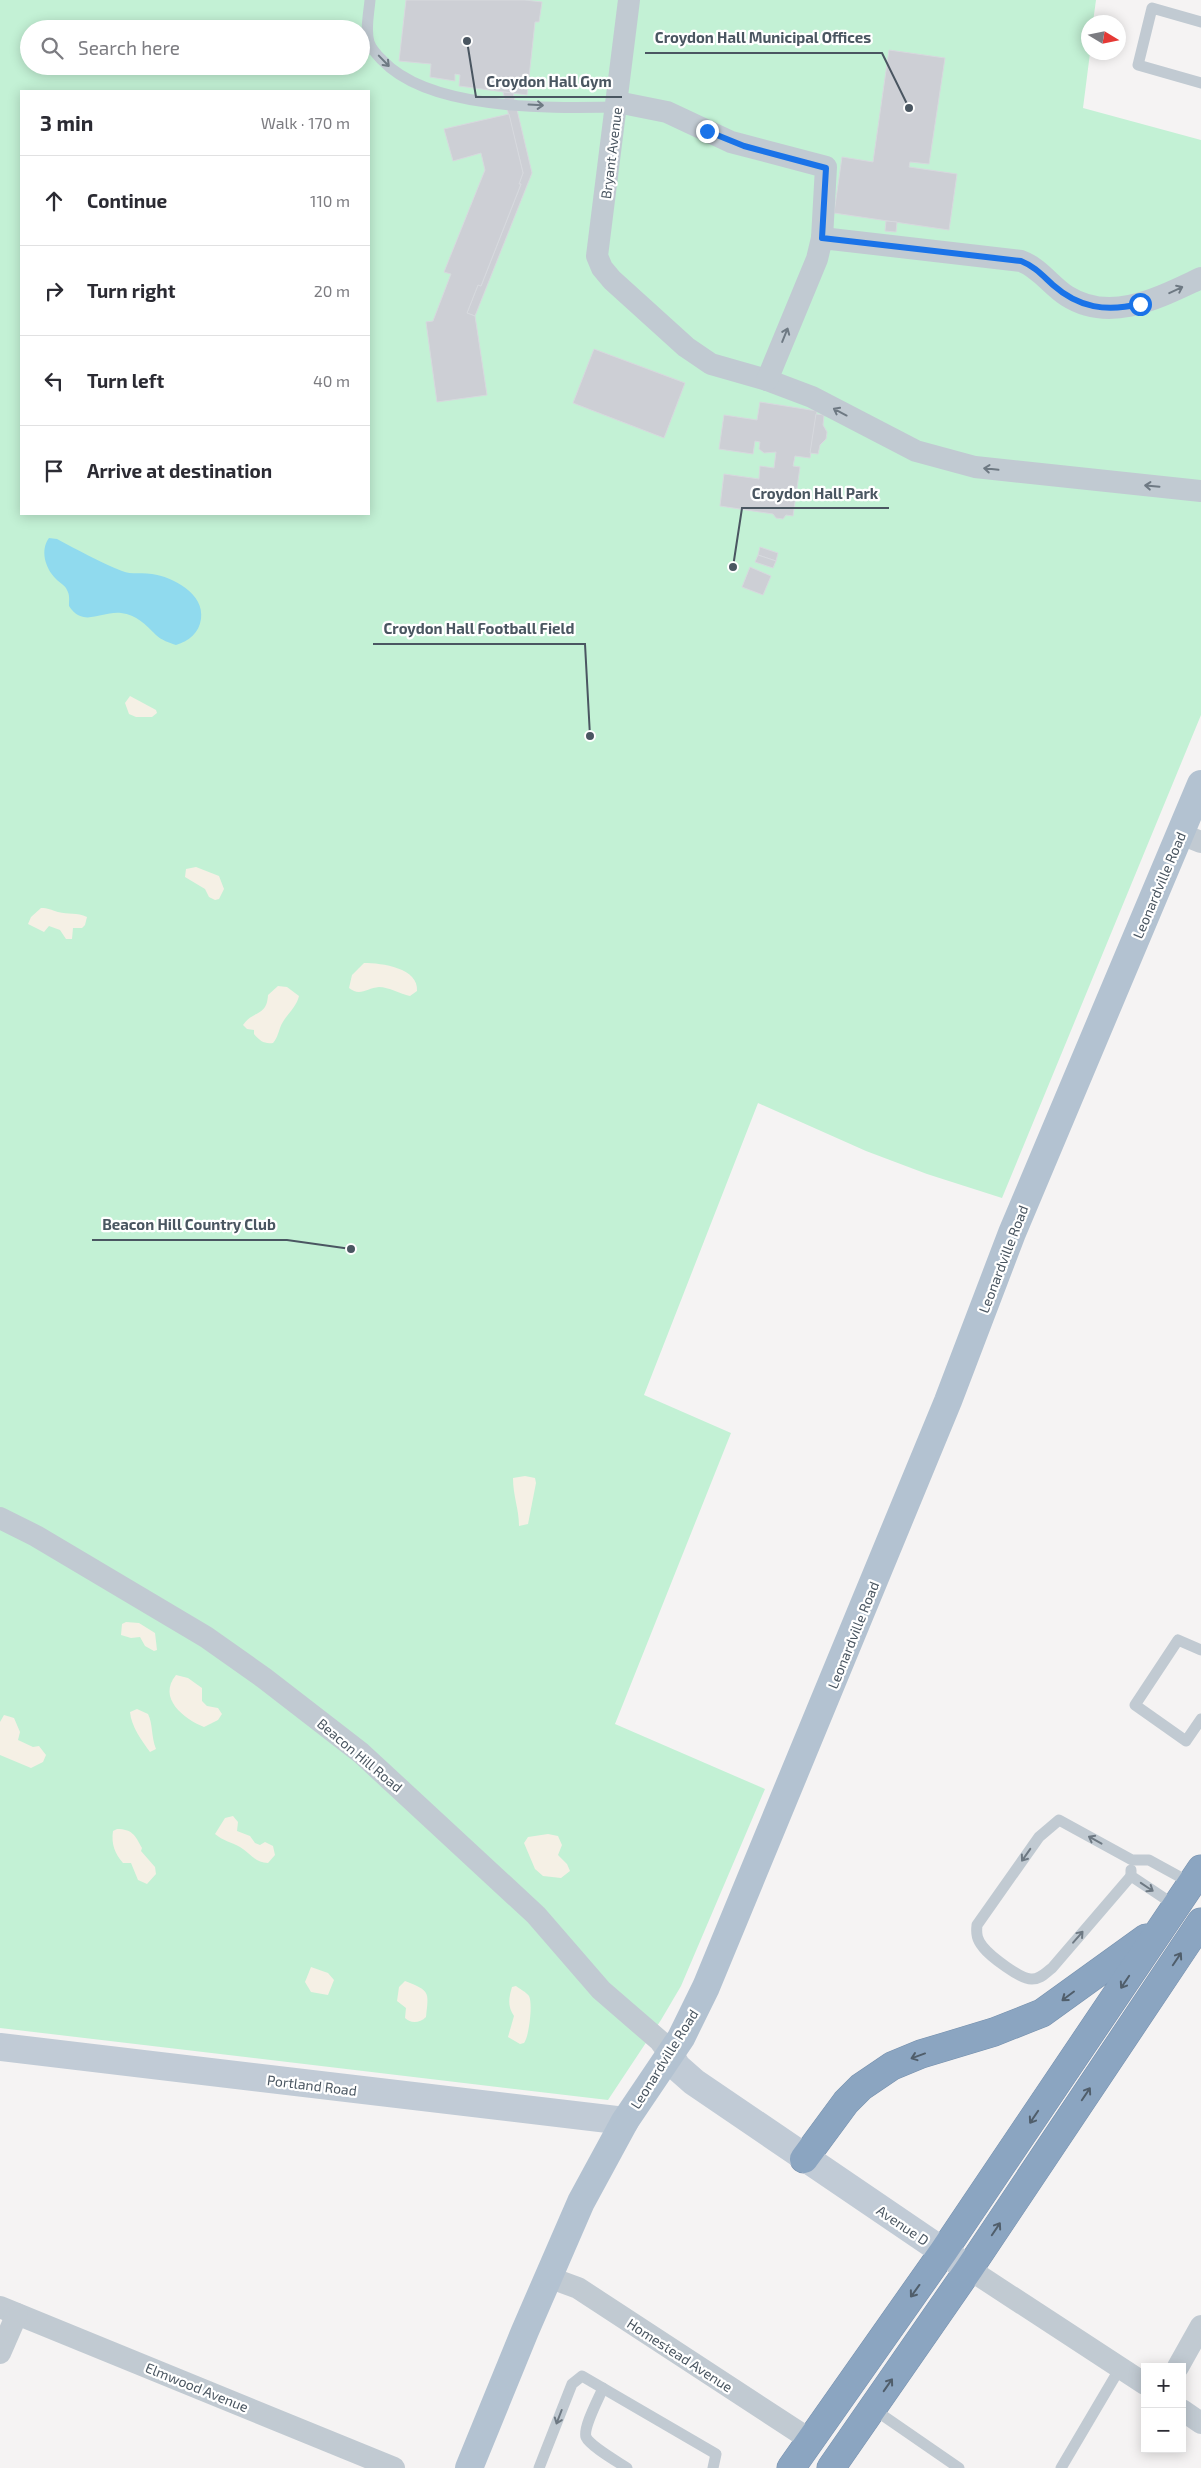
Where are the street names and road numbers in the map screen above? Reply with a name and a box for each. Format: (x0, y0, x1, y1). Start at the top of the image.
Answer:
street label: Bryant Avenue (597, 106, 625, 200)
street label: Leonardville Road (1129, 829, 1189, 941)
street label: Leonardville Road (975, 1203, 1031, 1315)
street label: Leonardville Road (824, 1579, 882, 1691)
street label: Beacon Hill Road (314, 1714, 406, 1796)
street label: Leonardville Road (627, 2006, 701, 2112)
street label: Portland Road (266, 2071, 358, 2099)
street label: Avenue D (874, 2201, 932, 2249)
street label: Homestead Avenue (624, 2315, 736, 2395)
street label: Elmwood Avenue (143, 2359, 251, 2415)

